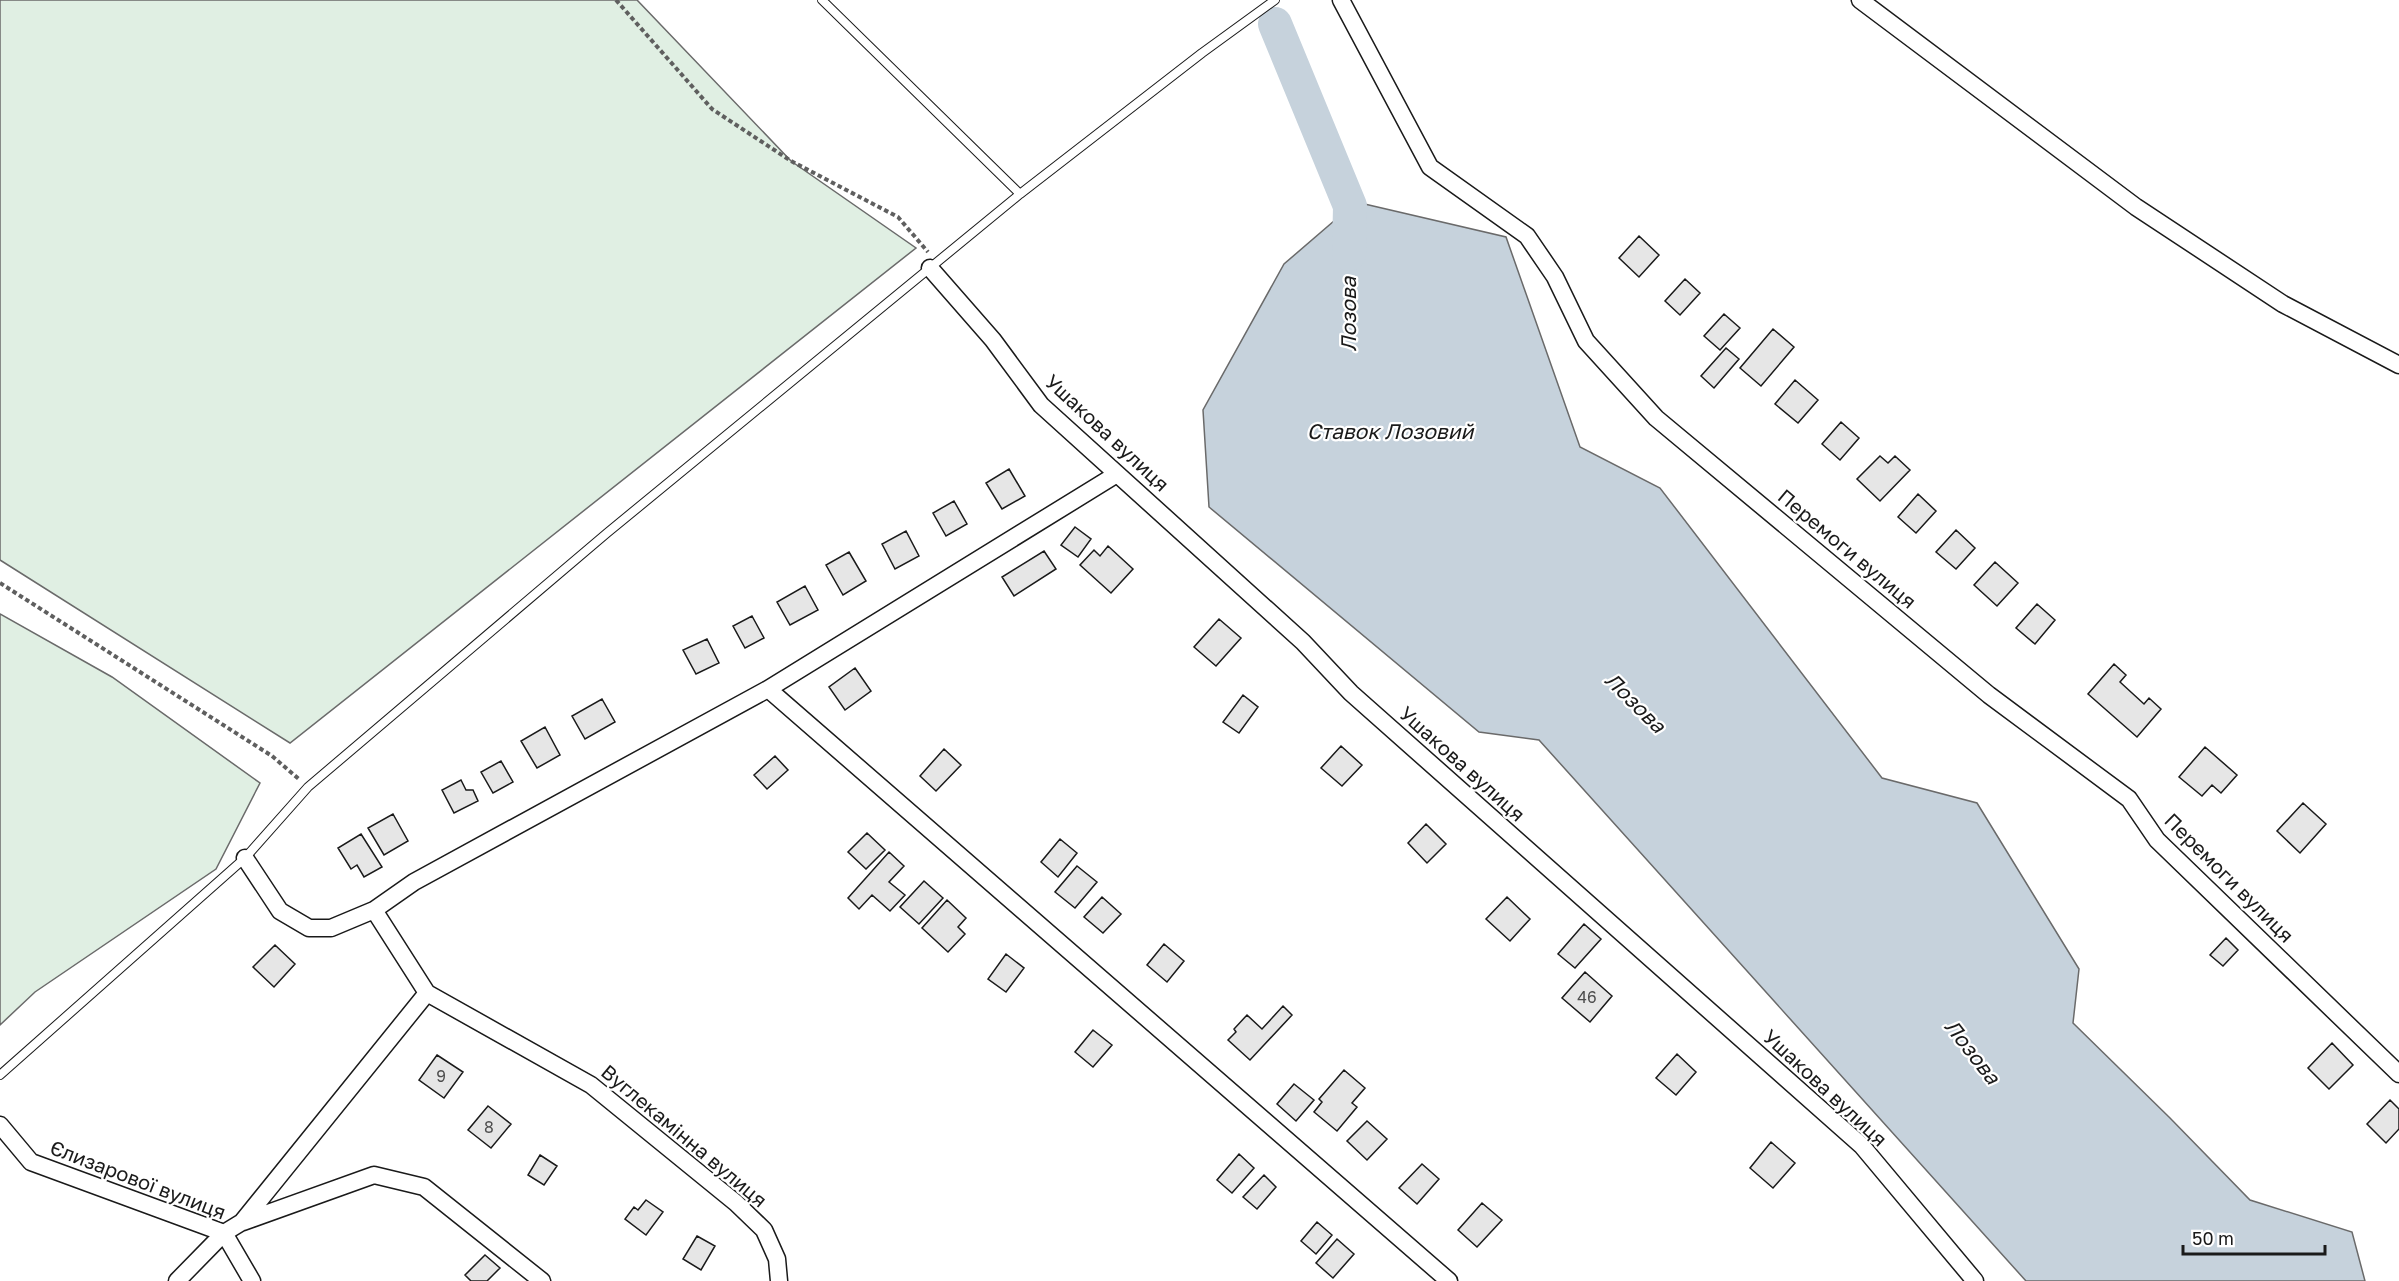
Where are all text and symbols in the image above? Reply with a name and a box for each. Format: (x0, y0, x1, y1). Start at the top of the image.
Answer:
water label: Лозова (1335, 275, 1361, 351)
street label: Ушакова вулиця (1041, 369, 1175, 496)
water label: Ставок Лозовий (1307, 418, 1474, 444)
street label: Перемоги вулиця (1774, 483, 1922, 613)
water label: Лозова (1600, 667, 1672, 739)
street label: Ушакова вулиця (1395, 701, 1530, 826)
street label: Перемоги вулиця (2160, 808, 2299, 947)
house number: 46 (1577, 987, 1597, 1007)
water label: Лозова (1939, 1014, 2007, 1090)
street label: Ушакова вулиця (1759, 1024, 1893, 1151)
street label: Вуглекамінна вулиця (597, 1059, 772, 1212)
house number: 9 (436, 1066, 446, 1086)
house number: 8 (484, 1117, 494, 1137)
street label: Єлизарової вулиця (47, 1134, 230, 1224)
scale bar (2183, 1218, 2326, 1256)
text: 50 m (2192, 1227, 2234, 1249)

